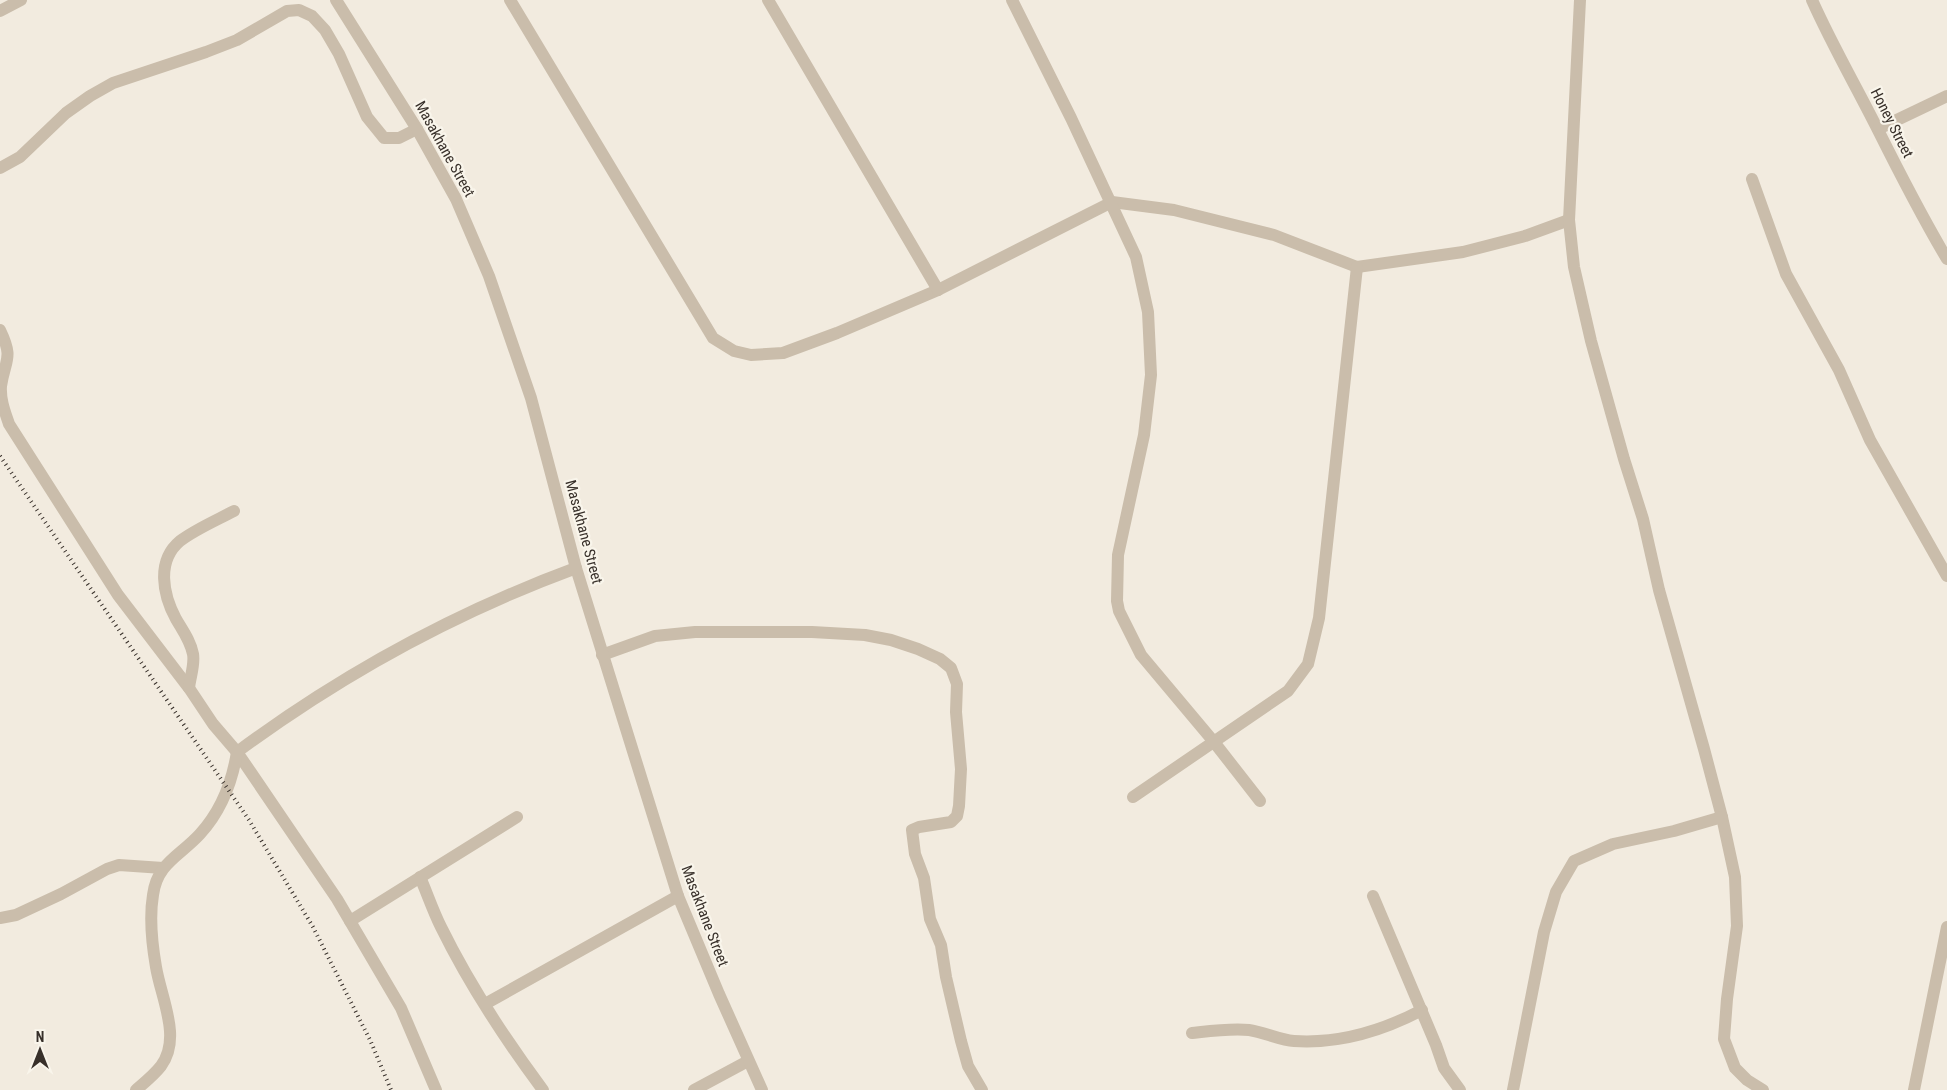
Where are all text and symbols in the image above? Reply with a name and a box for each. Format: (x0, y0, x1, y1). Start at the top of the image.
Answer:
street label: Honey Street (1867, 85, 1917, 161)
street label: Masakhane Street (411, 98, 479, 200)
street label: Masakhane Street (562, 478, 606, 586)
street label: Masakhane Street (677, 863, 733, 969)
north arrow (15, 1025, 65, 1075)
text: N (36, 1029, 44, 1045)

